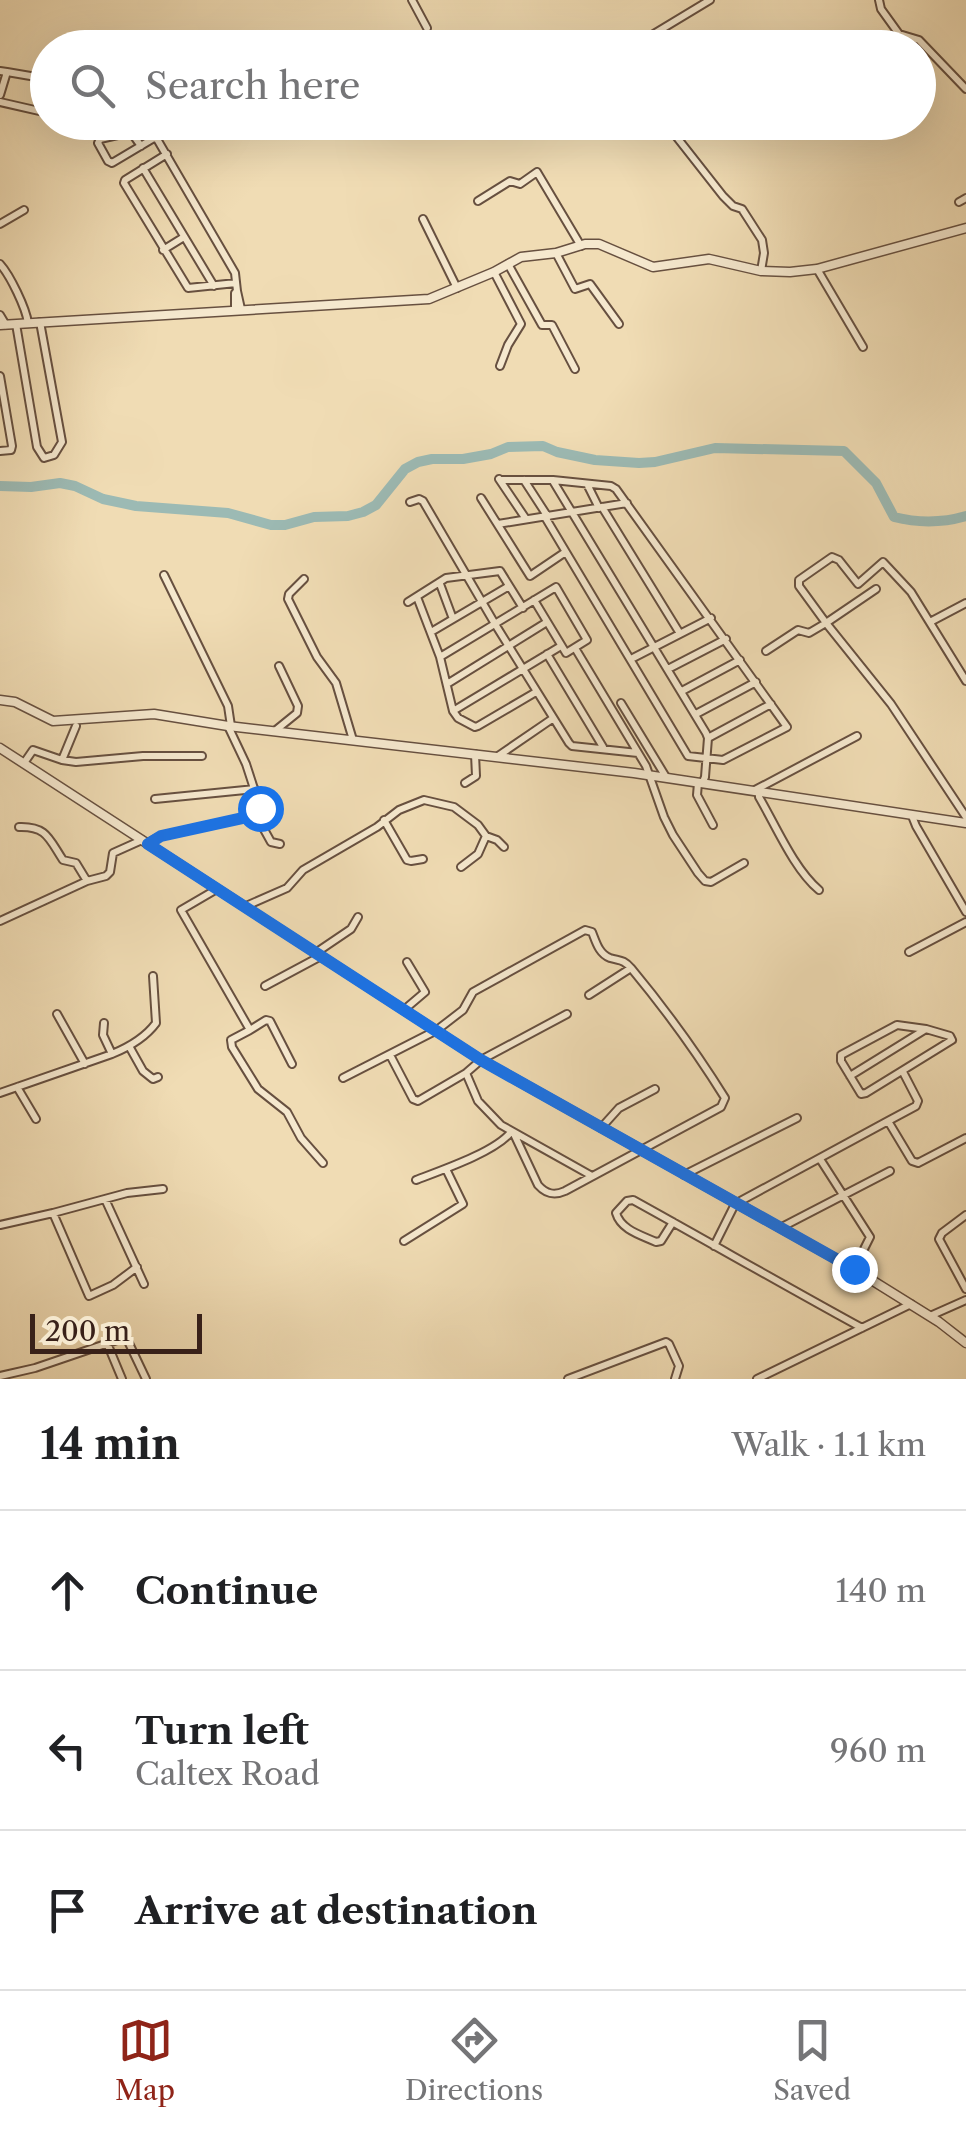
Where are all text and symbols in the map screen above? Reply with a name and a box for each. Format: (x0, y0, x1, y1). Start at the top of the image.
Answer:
search box (30, 30, 936, 140)
icon: search (65, 58, 120, 113)
text: Search here (145, 62, 360, 109)
route start (238, 786, 284, 832)
route end (832, 1247, 878, 1293)
scale bar (30, 1309, 202, 1354)
text: 200 m (45, 1314, 130, 1348)
text: 14 min (40, 1418, 180, 1470)
text: Walk · 1.1 km (731, 1425, 926, 1464)
icon: ahead (40, 1563, 95, 1618)
text: Continue (135, 1567, 318, 1614)
text: 140 m (835, 1571, 926, 1610)
text: Turn left (135, 1707, 309, 1754)
icon: left (40, 1723, 95, 1778)
text: 960 m (830, 1731, 926, 1770)
text: Caltex Road (135, 1754, 320, 1793)
icon: arrive (40, 1883, 95, 1938)
text: Arrive at destination (135, 1887, 538, 1934)
tab: Map (115, 2013, 175, 2107)
tab: Directions (405, 2013, 543, 2107)
tab: Saved (773, 2013, 851, 2107)

